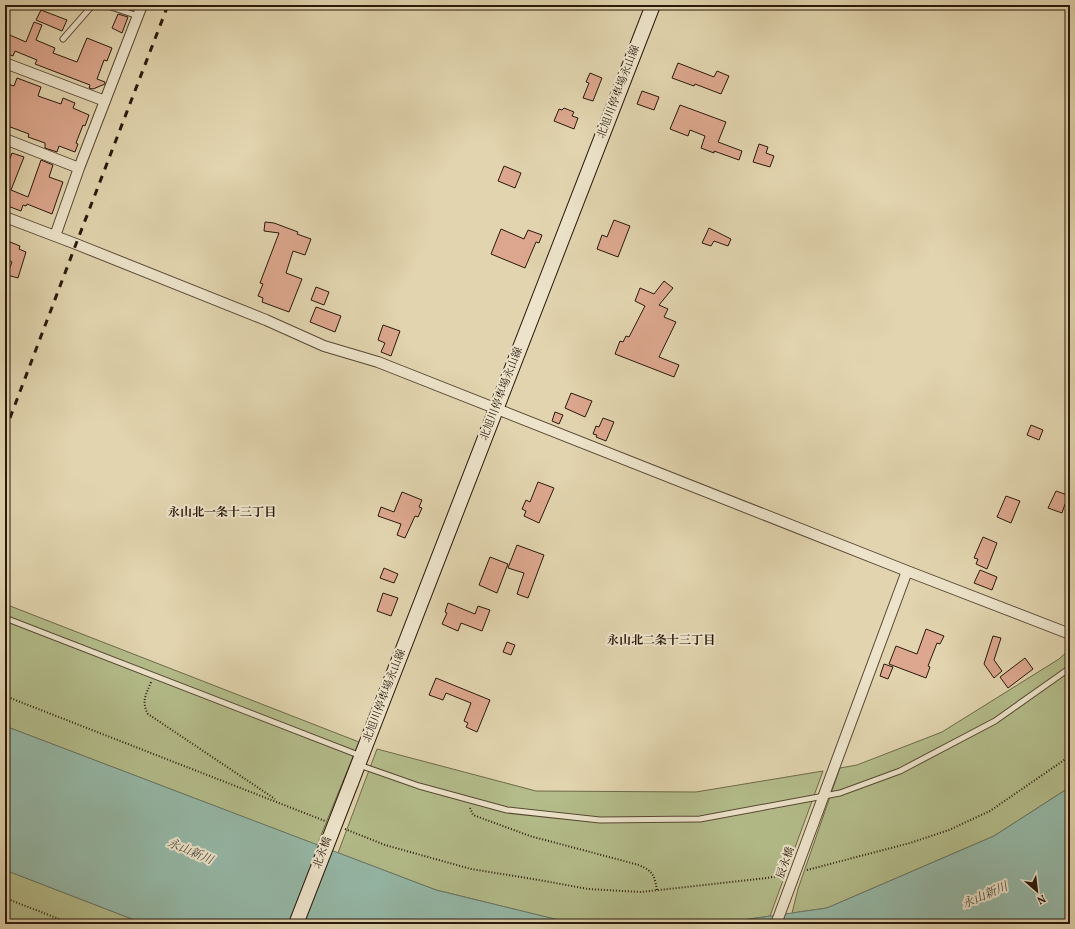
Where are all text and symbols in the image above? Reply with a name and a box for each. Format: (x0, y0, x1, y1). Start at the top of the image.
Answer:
street label: 北旭川停車場永山線 (594, 43, 644, 141)
street label: 北旭川停車場永山線 (477, 345, 527, 443)
district label: 永山北一条十三丁目 (168, 505, 276, 521)
district label: 永山北二条十三丁目 (607, 633, 715, 649)
street label: 北旭川停車場永山線 (360, 647, 410, 745)
water label: 永山新川 (165, 835, 217, 870)
street label: 北永橋 (310, 835, 336, 871)
street label: 辰永橋 (773, 845, 799, 881)
north arrow (1017, 871, 1057, 911)
water label: 永山新川 (960, 878, 1012, 913)
text: N (1034, 890, 1048, 907)

